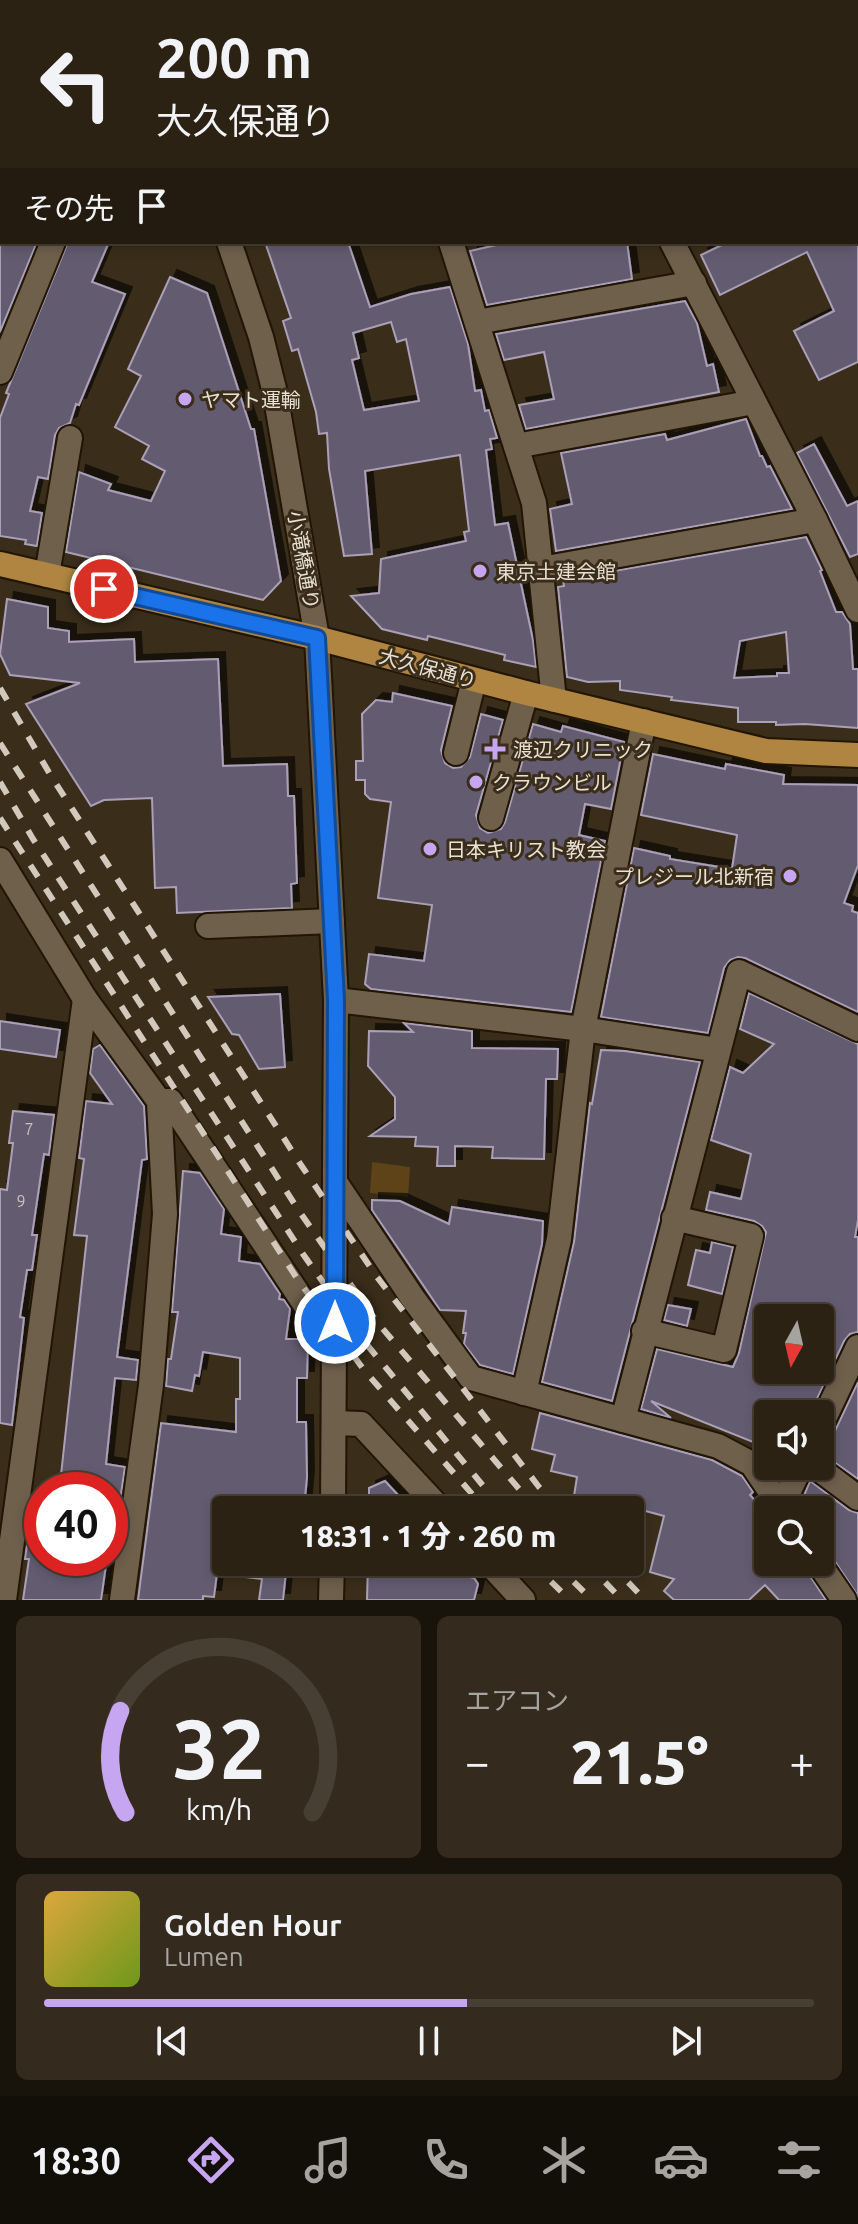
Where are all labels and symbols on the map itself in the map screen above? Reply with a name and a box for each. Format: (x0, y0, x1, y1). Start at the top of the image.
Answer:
place label: ヤマト運輸 (201, 388, 301, 411)
marker: ヤマト運輸 (176, 390, 194, 408)
street label: 小滝橋通り (284, 509, 324, 611)
pin (70, 555, 138, 623)
place label: 東京土建会館 (496, 560, 616, 583)
marker: 東京土建会館 (471, 562, 489, 580)
street label: 大久保通り (377, 644, 479, 692)
marker: 渡辺クリニック (484, 738, 506, 760)
place label: 渡辺クリニック (513, 738, 653, 761)
place label: クラウンビル (492, 771, 612, 794)
marker: クラウンビル (467, 773, 485, 791)
place label: 日本キリスト教会 (446, 838, 606, 861)
marker: 日本キリスト教会 (421, 840, 439, 858)
place label: プレジール北新宿 (614, 865, 774, 888)
marker: プレジール北新宿 (781, 867, 799, 885)
house number: 7 (24, 1120, 34, 1138)
house number: 9 (16, 1192, 26, 1210)
position arrow (293, 1281, 377, 1365)
north arrow (754, 1304, 834, 1384)
speed limit sign: 40 (24, 1472, 128, 1576)

